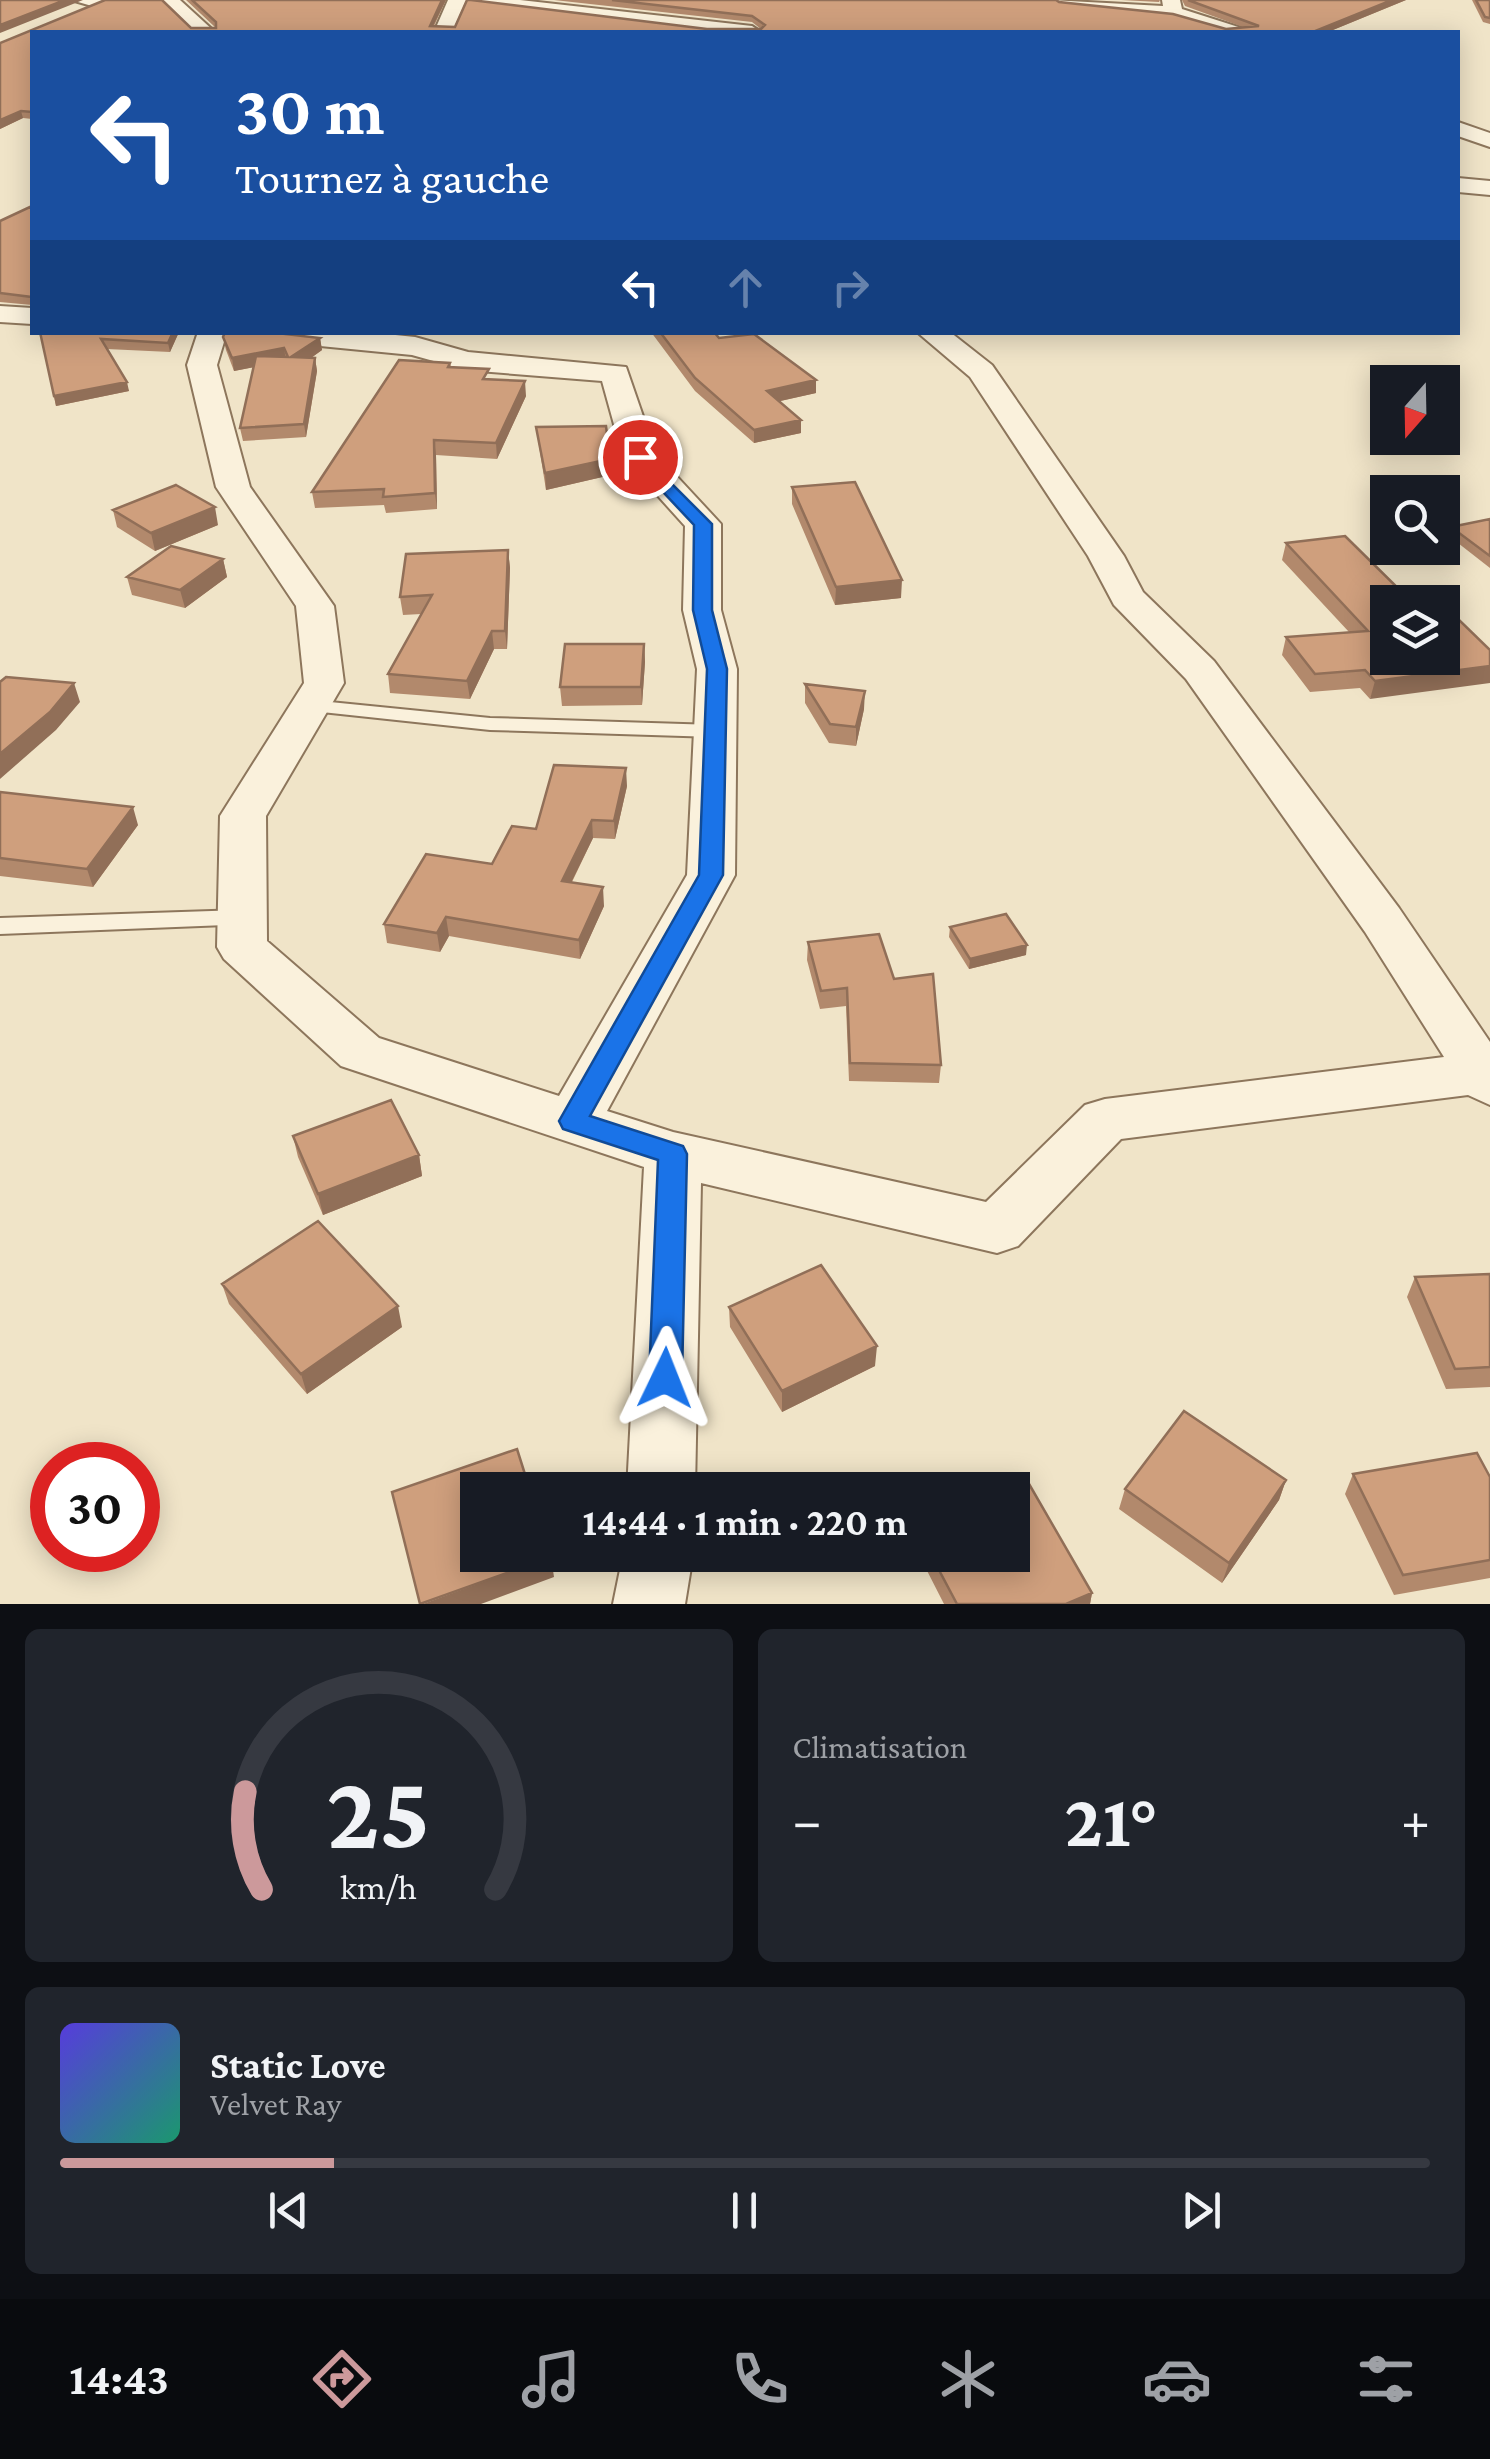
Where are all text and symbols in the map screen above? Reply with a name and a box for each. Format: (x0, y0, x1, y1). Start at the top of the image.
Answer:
icon: left (70, 70, 200, 200)
text: 30 m (235, 71, 384, 149)
text: Tournez à gauche (235, 153, 549, 203)
icon: left (613, 260, 668, 315)
icon: ahead (718, 260, 773, 315)
icon: right (823, 260, 878, 315)
north arrow (1370, 365, 1460, 455)
map controls (1370, 365, 1460, 675)
pin (598, 415, 683, 500)
icon: arrive (613, 430, 668, 485)
button: search (1370, 475, 1460, 565)
button: layers (1370, 585, 1460, 675)
position arrow (613, 1326, 717, 1430)
speed limit sign: 30 (30, 1442, 160, 1572)
text: 14:44 · 1 min · 220 m (583, 1501, 907, 1543)
text: Climatisation (793, 1729, 967, 1765)
text: 25 (327, 1754, 431, 1869)
text: 21° (1065, 1779, 1158, 1862)
text: − (793, 1790, 822, 1851)
text: + (1401, 1790, 1430, 1851)
text: km/h (340, 1867, 417, 1907)
text: Static Love (210, 2044, 386, 2086)
text: Velvet Ray (210, 2086, 341, 2122)
icon: previous (261, 2183, 316, 2238)
icon: pause (717, 2183, 772, 2238)
icon: next (1174, 2183, 1229, 2238)
icon: directions (307, 2344, 377, 2414)
icon: music (516, 2344, 586, 2414)
icon: phone (725, 2344, 795, 2414)
icon: climate (933, 2344, 1003, 2414)
icon: car (1142, 2344, 1212, 2414)
icon: filters (1351, 2344, 1421, 2414)
text: 14:43 (69, 2354, 169, 2404)

